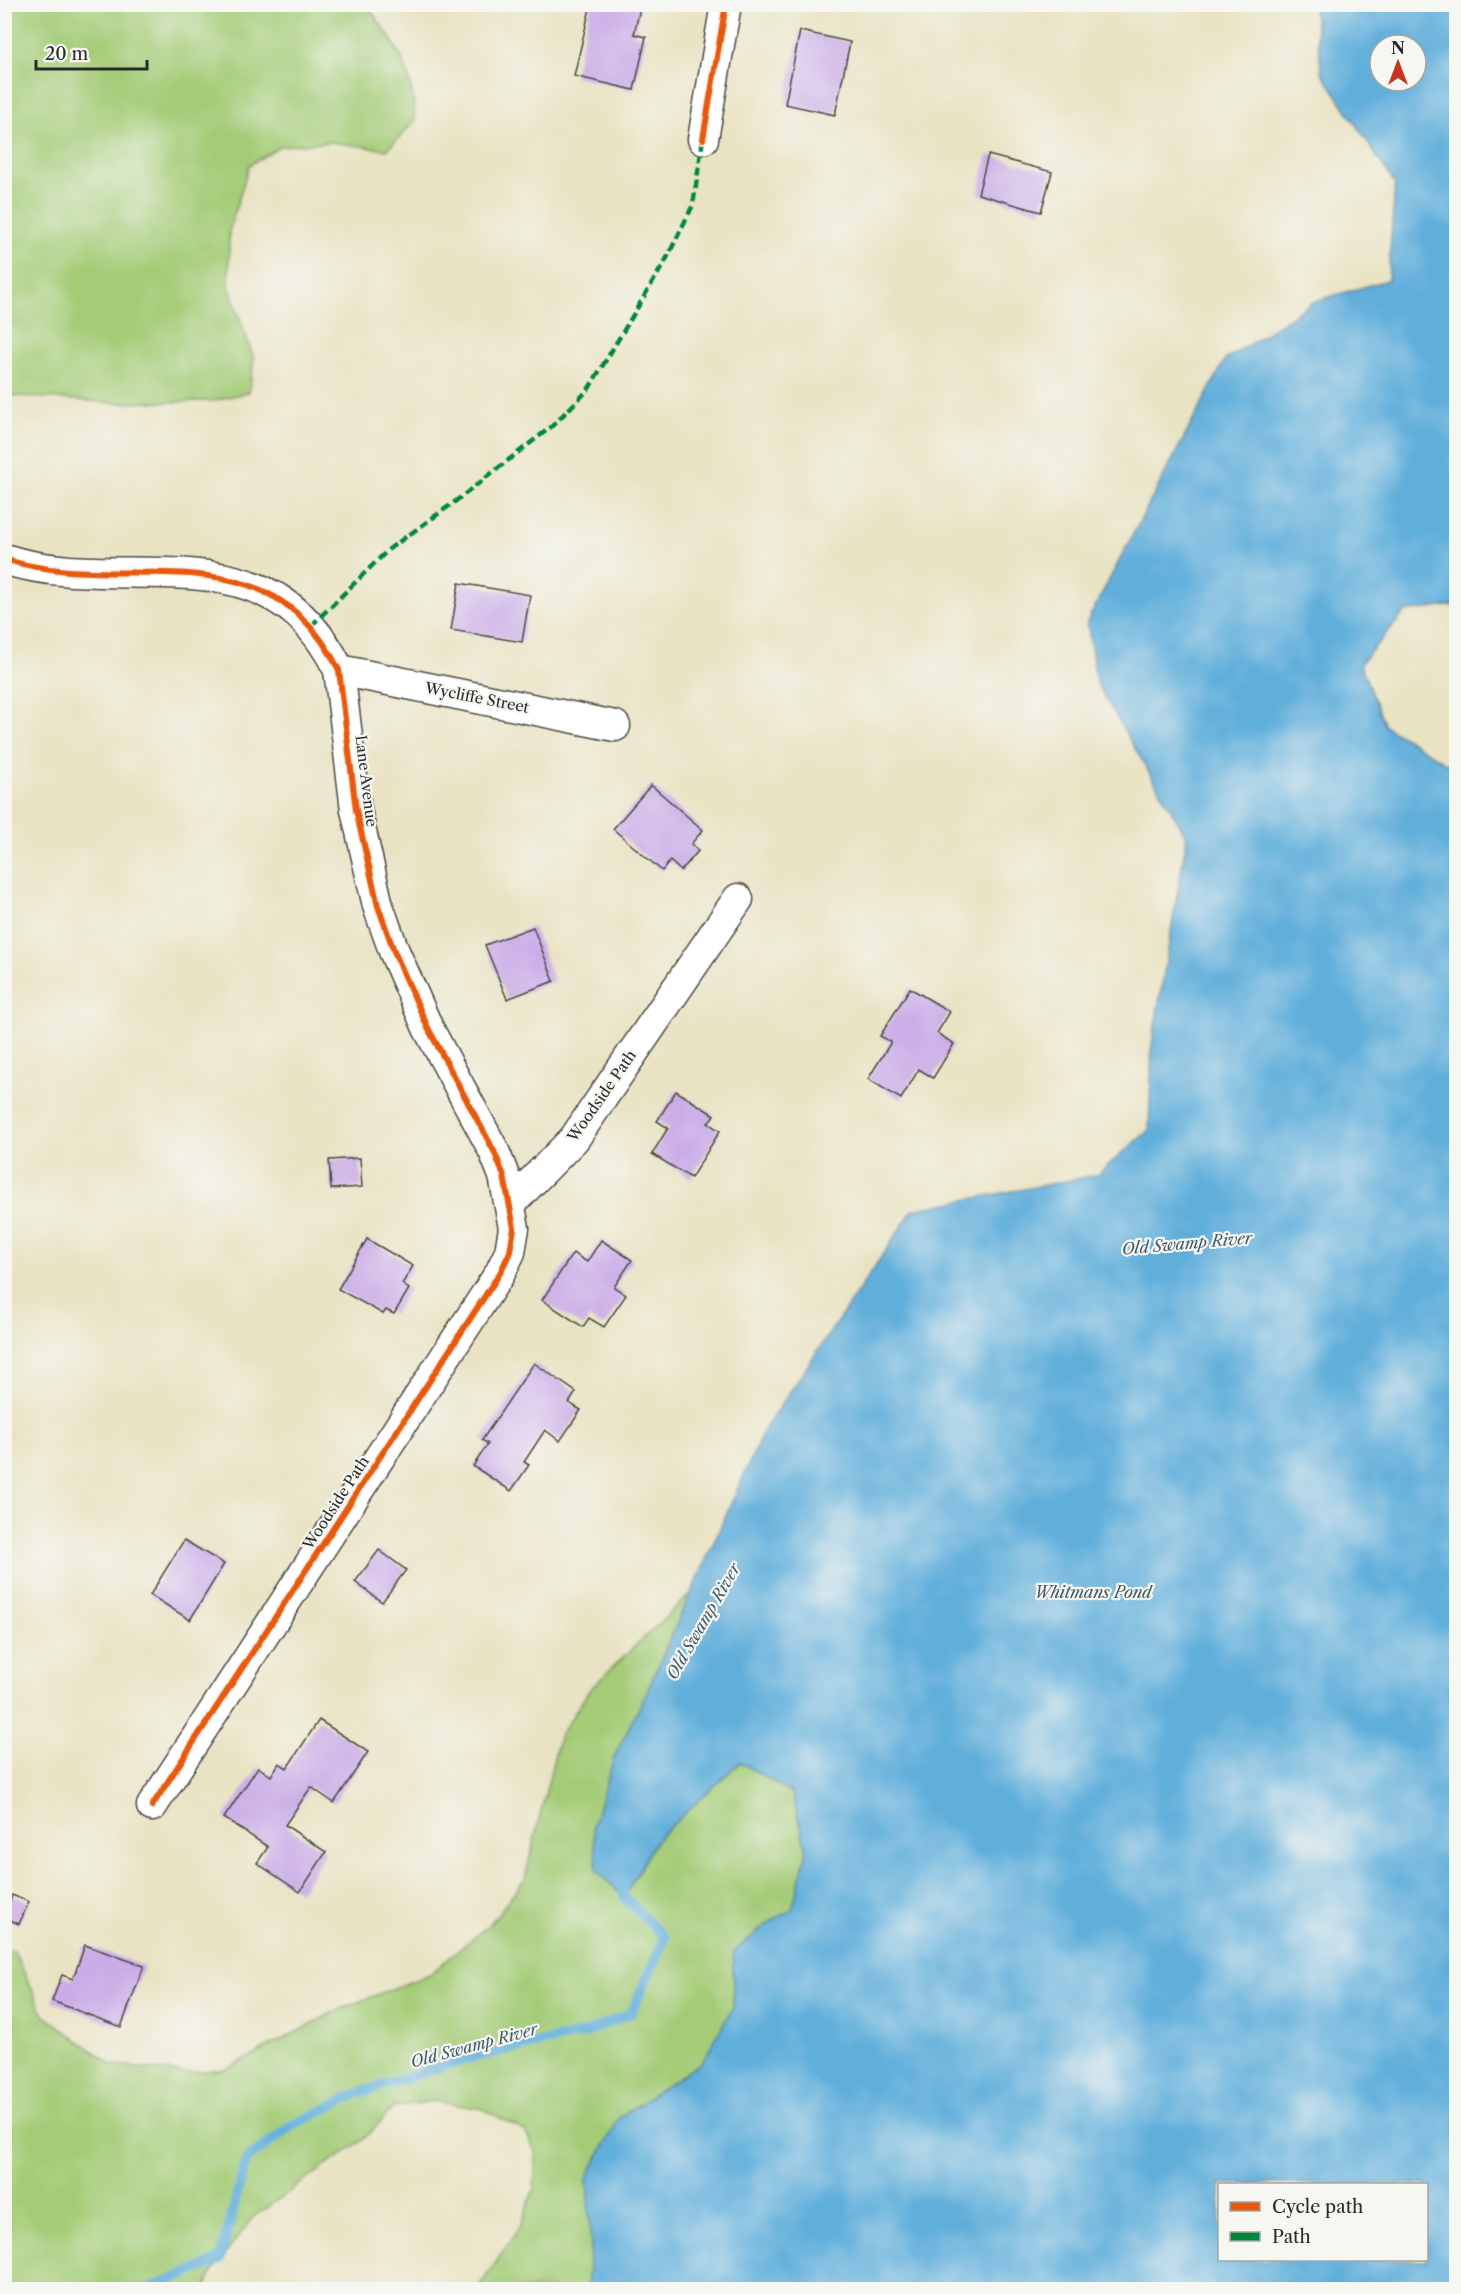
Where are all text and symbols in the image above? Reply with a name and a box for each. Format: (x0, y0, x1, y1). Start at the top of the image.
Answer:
scale bar (36, 33, 147, 71)
north arrow (1368, 33, 1428, 93)
text: N (1391, 38, 1405, 58)
text: 20 m (45, 43, 89, 65)
street label: Wycliffe Street (423, 678, 531, 717)
street label: Lane Avenue (351, 734, 382, 828)
street label: Woodside Path (562, 1046, 641, 1146)
water label: Old Swamp River (1121, 1227, 1255, 1259)
street label: Woodside Path (298, 1452, 373, 1554)
water label: Old Swamp River (662, 1558, 745, 1683)
water label: Whitmans Pond (1034, 1582, 1153, 1602)
water label: Old Swamp River (408, 2018, 541, 2072)
legend (1218, 2183, 1428, 2261)
text: Cycle path (1272, 2196, 1363, 2218)
text: Path (1272, 2226, 1311, 2248)

